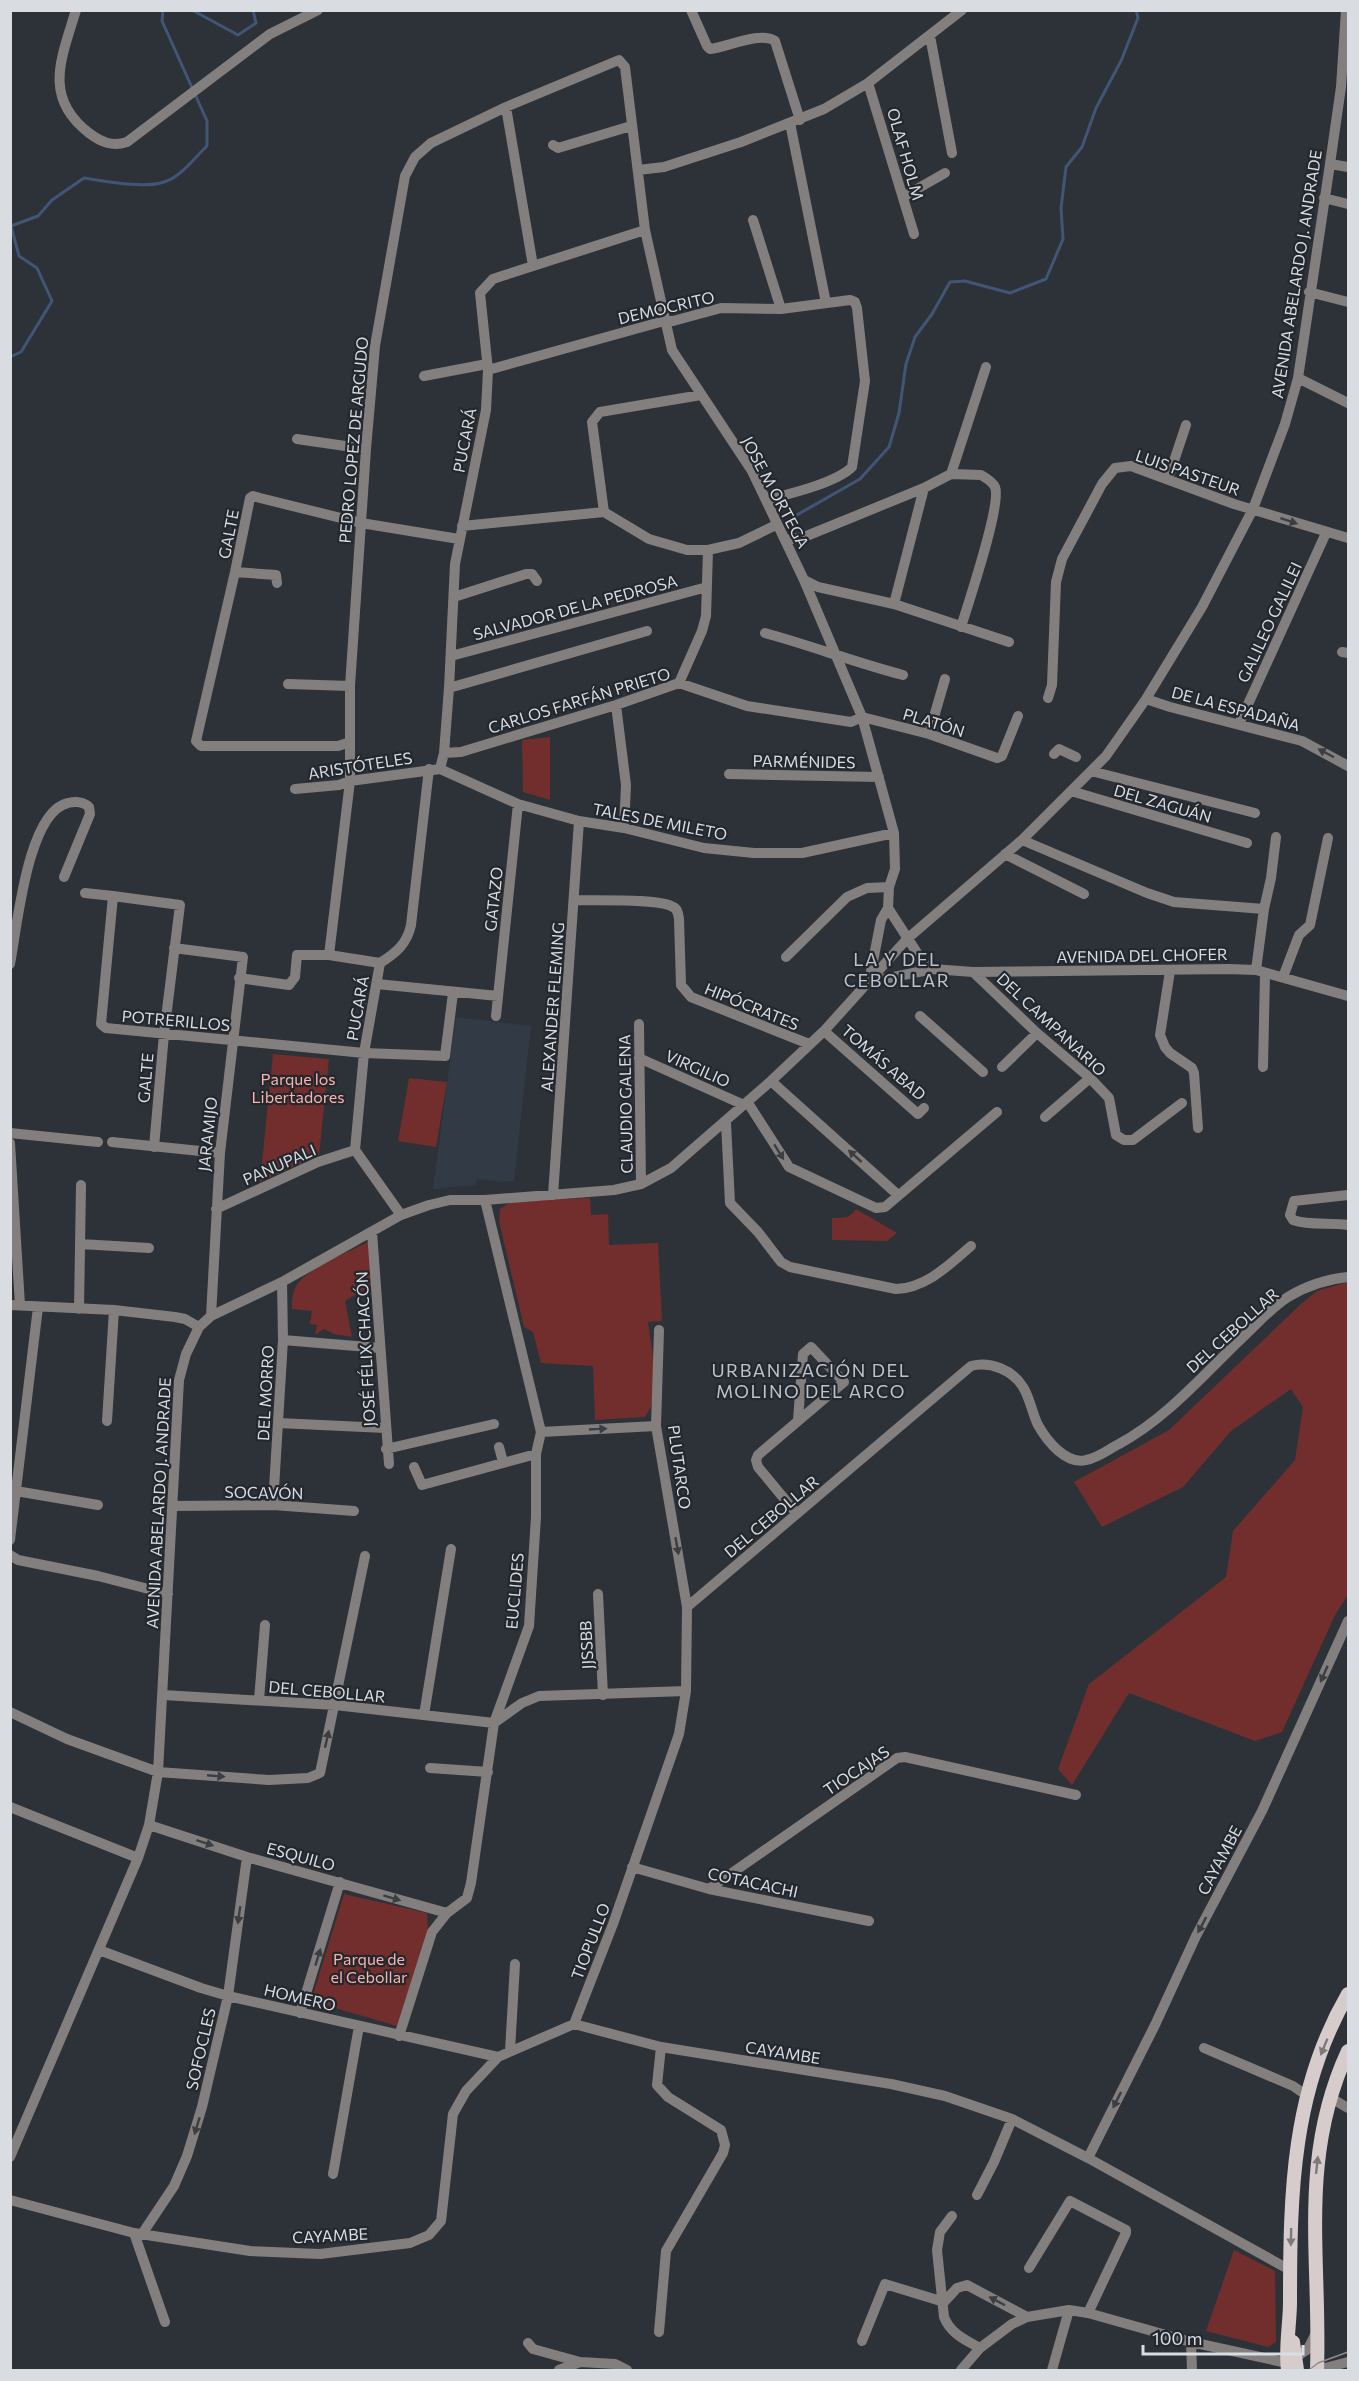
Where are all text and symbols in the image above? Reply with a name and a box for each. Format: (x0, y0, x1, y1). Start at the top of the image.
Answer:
street label: OLAF HOLM (884, 106, 928, 202)
street label: AVENIDA ABELARDO J. ANDRADE (1267, 148, 1325, 400)
street label: DEMOCRITO (616, 287, 716, 327)
street label: PEDRO LOPEZ DE ARGUDO (335, 336, 371, 544)
street label: PUCARÁ (448, 406, 480, 474)
street label: JOSE M ORTEGA (738, 433, 814, 551)
street label: LUIS PASTEUR (1133, 445, 1243, 499)
street label: GALTE (214, 508, 242, 560)
one-way arrow (1280, 517, 1298, 526)
street label: GALILEO GALILEI (1233, 559, 1305, 685)
street label: SALVADOR DE LA PEDROSA (471, 571, 679, 643)
street label: CARLOS FARFÁN PRIETO (486, 663, 672, 737)
street label: DE LA ESPADAÑA (1170, 682, 1302, 734)
street label: PLATÓN (901, 704, 967, 740)
street label: ARISTÓTELES (306, 747, 414, 783)
one-way arrow (1317, 748, 1334, 758)
street label: PARMÉNIDES (752, 751, 856, 771)
street label: DEL ZAGUÁN (1112, 780, 1214, 826)
street label: TALES DE MILETO (591, 799, 729, 843)
street label: GATAZO (480, 866, 506, 932)
street label: ALEXANDER FLEMING (537, 921, 567, 1093)
street label: AVENIDA DEL CHOFER (1056, 944, 1228, 966)
district label: LA Y DEL CEBOLLAR (844, 948, 950, 991)
street label: DEL CAMPANARIO (993, 968, 1111, 1080)
street label: PUCARÁ (342, 974, 372, 1042)
street label: HIPÓCRATES (702, 978, 802, 1034)
street label: POTRERILLOS (121, 1006, 231, 1034)
street label: TOMÁS ABAD (838, 1020, 930, 1104)
street label: CLAUDIO GALENA (614, 1034, 636, 1174)
street label: VIRGILIO (663, 1045, 733, 1091)
street label: GALTE (133, 1052, 157, 1104)
park label: Parque los Libertadores (251, 1069, 345, 1106)
street label: JARAMIJO (194, 1096, 220, 1172)
street label: PANUPALI (240, 1139, 318, 1189)
one-way arrow (773, 1144, 784, 1160)
one-way arrow (847, 1149, 862, 1163)
street label: JOSÉ FÉLIX CHACÓN (351, 1271, 379, 1427)
street label: DEL CEBOLLAR (1182, 1283, 1282, 1376)
street label: DEL MORRO (253, 1345, 277, 1441)
district label: URBANIZACIÓN DEL MOLINO DEL ARCO (711, 1359, 911, 1402)
street label: AVENIDA ABELARDO J. ANDRADE (142, 1377, 174, 1629)
one-way arrow (589, 1424, 608, 1433)
street label: PLUTARCO (665, 1424, 695, 1510)
street label: DEL CEBOLLAR (720, 1471, 822, 1561)
street label: SOCAVÓN (224, 1482, 304, 1502)
one-way arrow (672, 1536, 681, 1555)
street label: EUCLIDES (501, 1552, 527, 1630)
street label: JJSSBB (575, 1620, 597, 1670)
one-way arrow (1319, 1666, 1329, 1684)
street label: DEL CEBOLLAR (268, 1676, 387, 1706)
one-way arrow (323, 1730, 333, 1748)
street label: TIOCAJAS (820, 1741, 892, 1799)
one-way arrow (206, 1771, 225, 1781)
street label: CAYAMBE (1193, 1822, 1245, 1898)
street label: ESQUILO (265, 1838, 337, 1874)
one-way arrow (196, 1839, 214, 1848)
street label: COTACACHI (706, 1863, 800, 1901)
one-way arrow (383, 1894, 401, 1903)
street label: TIOPULLO (567, 1900, 613, 1982)
one-way arrow (235, 1906, 244, 1925)
one-way arrow (1197, 1916, 1207, 1933)
one-way arrow (313, 1948, 323, 1966)
park label: Parque de el Cebollar (331, 1949, 408, 1986)
street label: HOMERO (262, 1980, 338, 2014)
street label: SOFOCLES (181, 2006, 219, 2092)
street label: CAYAMBE (744, 2037, 822, 2067)
one-way arrow (1319, 2038, 1329, 2056)
one-way arrow (1112, 2092, 1122, 2109)
one-way arrow (192, 2117, 201, 2135)
one-way arrow (1312, 2156, 1322, 2175)
street label: CAYAMBE (292, 2224, 368, 2246)
one-way arrow (1286, 2228, 1296, 2247)
one-way arrow (988, 2296, 1005, 2306)
scale bar (1143, 2318, 1304, 2356)
text: 100 m (1152, 2327, 1202, 2349)

